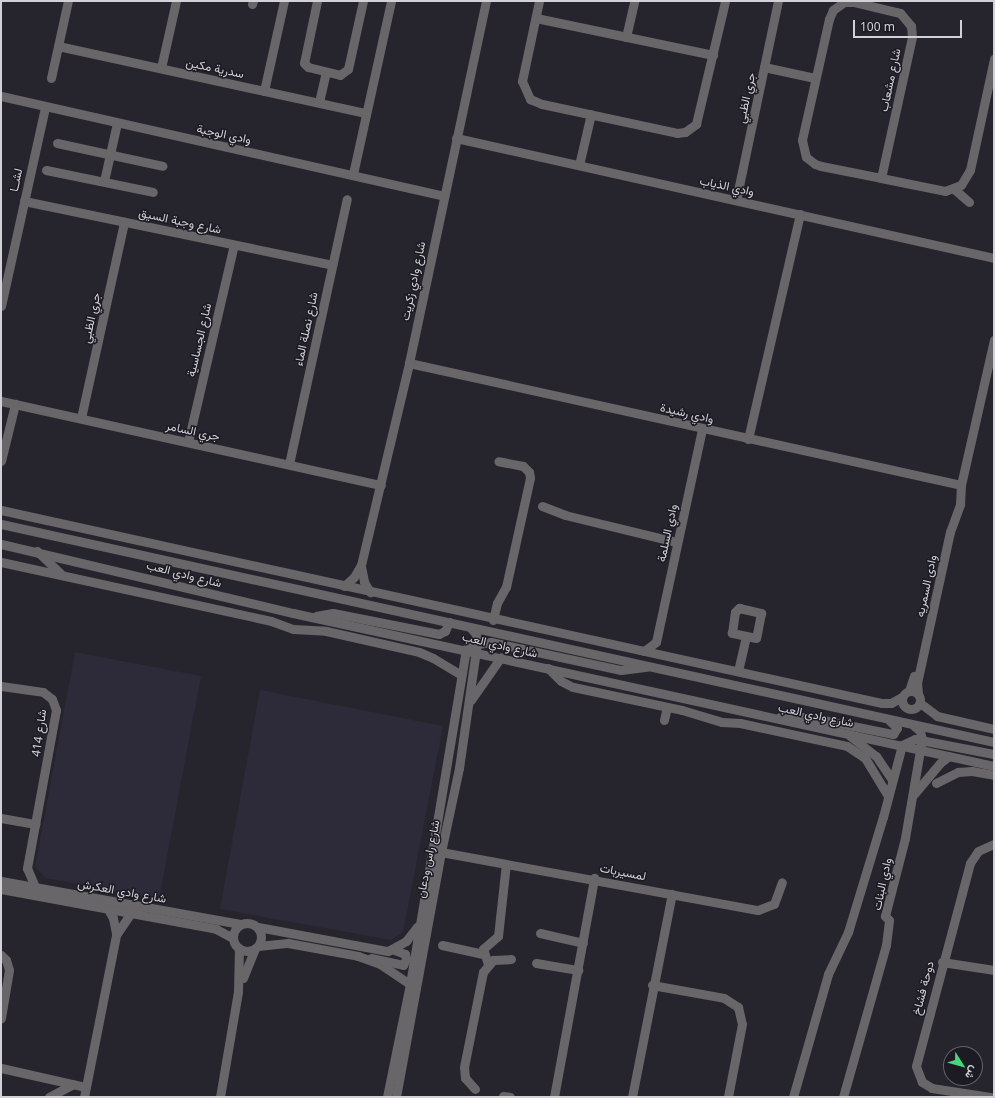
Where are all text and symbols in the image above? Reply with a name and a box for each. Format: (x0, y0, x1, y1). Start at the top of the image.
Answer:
scale bar (855, 12, 964, 38)
text: 100 m (860, 18, 895, 35)
street label: شارع مشعاب (876, 47, 904, 113)
street label: سدرية مكين (185, 55, 245, 81)
street label: جري الظبي (734, 71, 758, 125)
street label: وادي الوجبة (195, 121, 253, 147)
street label: لشــا (7, 167, 25, 193)
street label: وادي الذياب (698, 173, 756, 199)
street label: شارع وجبة السيق (137, 205, 223, 237)
street label: شارع وادي زكريت (398, 240, 428, 322)
street label: جري الظبي (79, 291, 103, 345)
street label: شارع نصلة الماء (291, 291, 321, 367)
street label: شارع الجساسية (184, 302, 214, 378)
street label: وادي رشيدة (659, 400, 715, 426)
street label: جري السامر (165, 418, 221, 444)
street label: وادي السلمة (654, 503, 680, 563)
street label: وادى السمريه (912, 554, 940, 618)
street label: شارع وادي العب (145, 558, 223, 590)
street label: شارع وادي العب (461, 629, 539, 661)
street label: شارع وادي العب (777, 700, 855, 730)
street label: شارع 414 (29, 708, 49, 758)
street label: شارع راس ودعان (413, 819, 443, 899)
street label: وادي البنات (869, 856, 895, 912)
street label: لمسيربات (599, 860, 647, 884)
street label: شارع وادي العكرش (77, 876, 167, 906)
street label: دوحة فشاخ (909, 959, 937, 1017)
north arrow (943, 1046, 983, 1086)
text: ش (962, 1063, 982, 1083)

